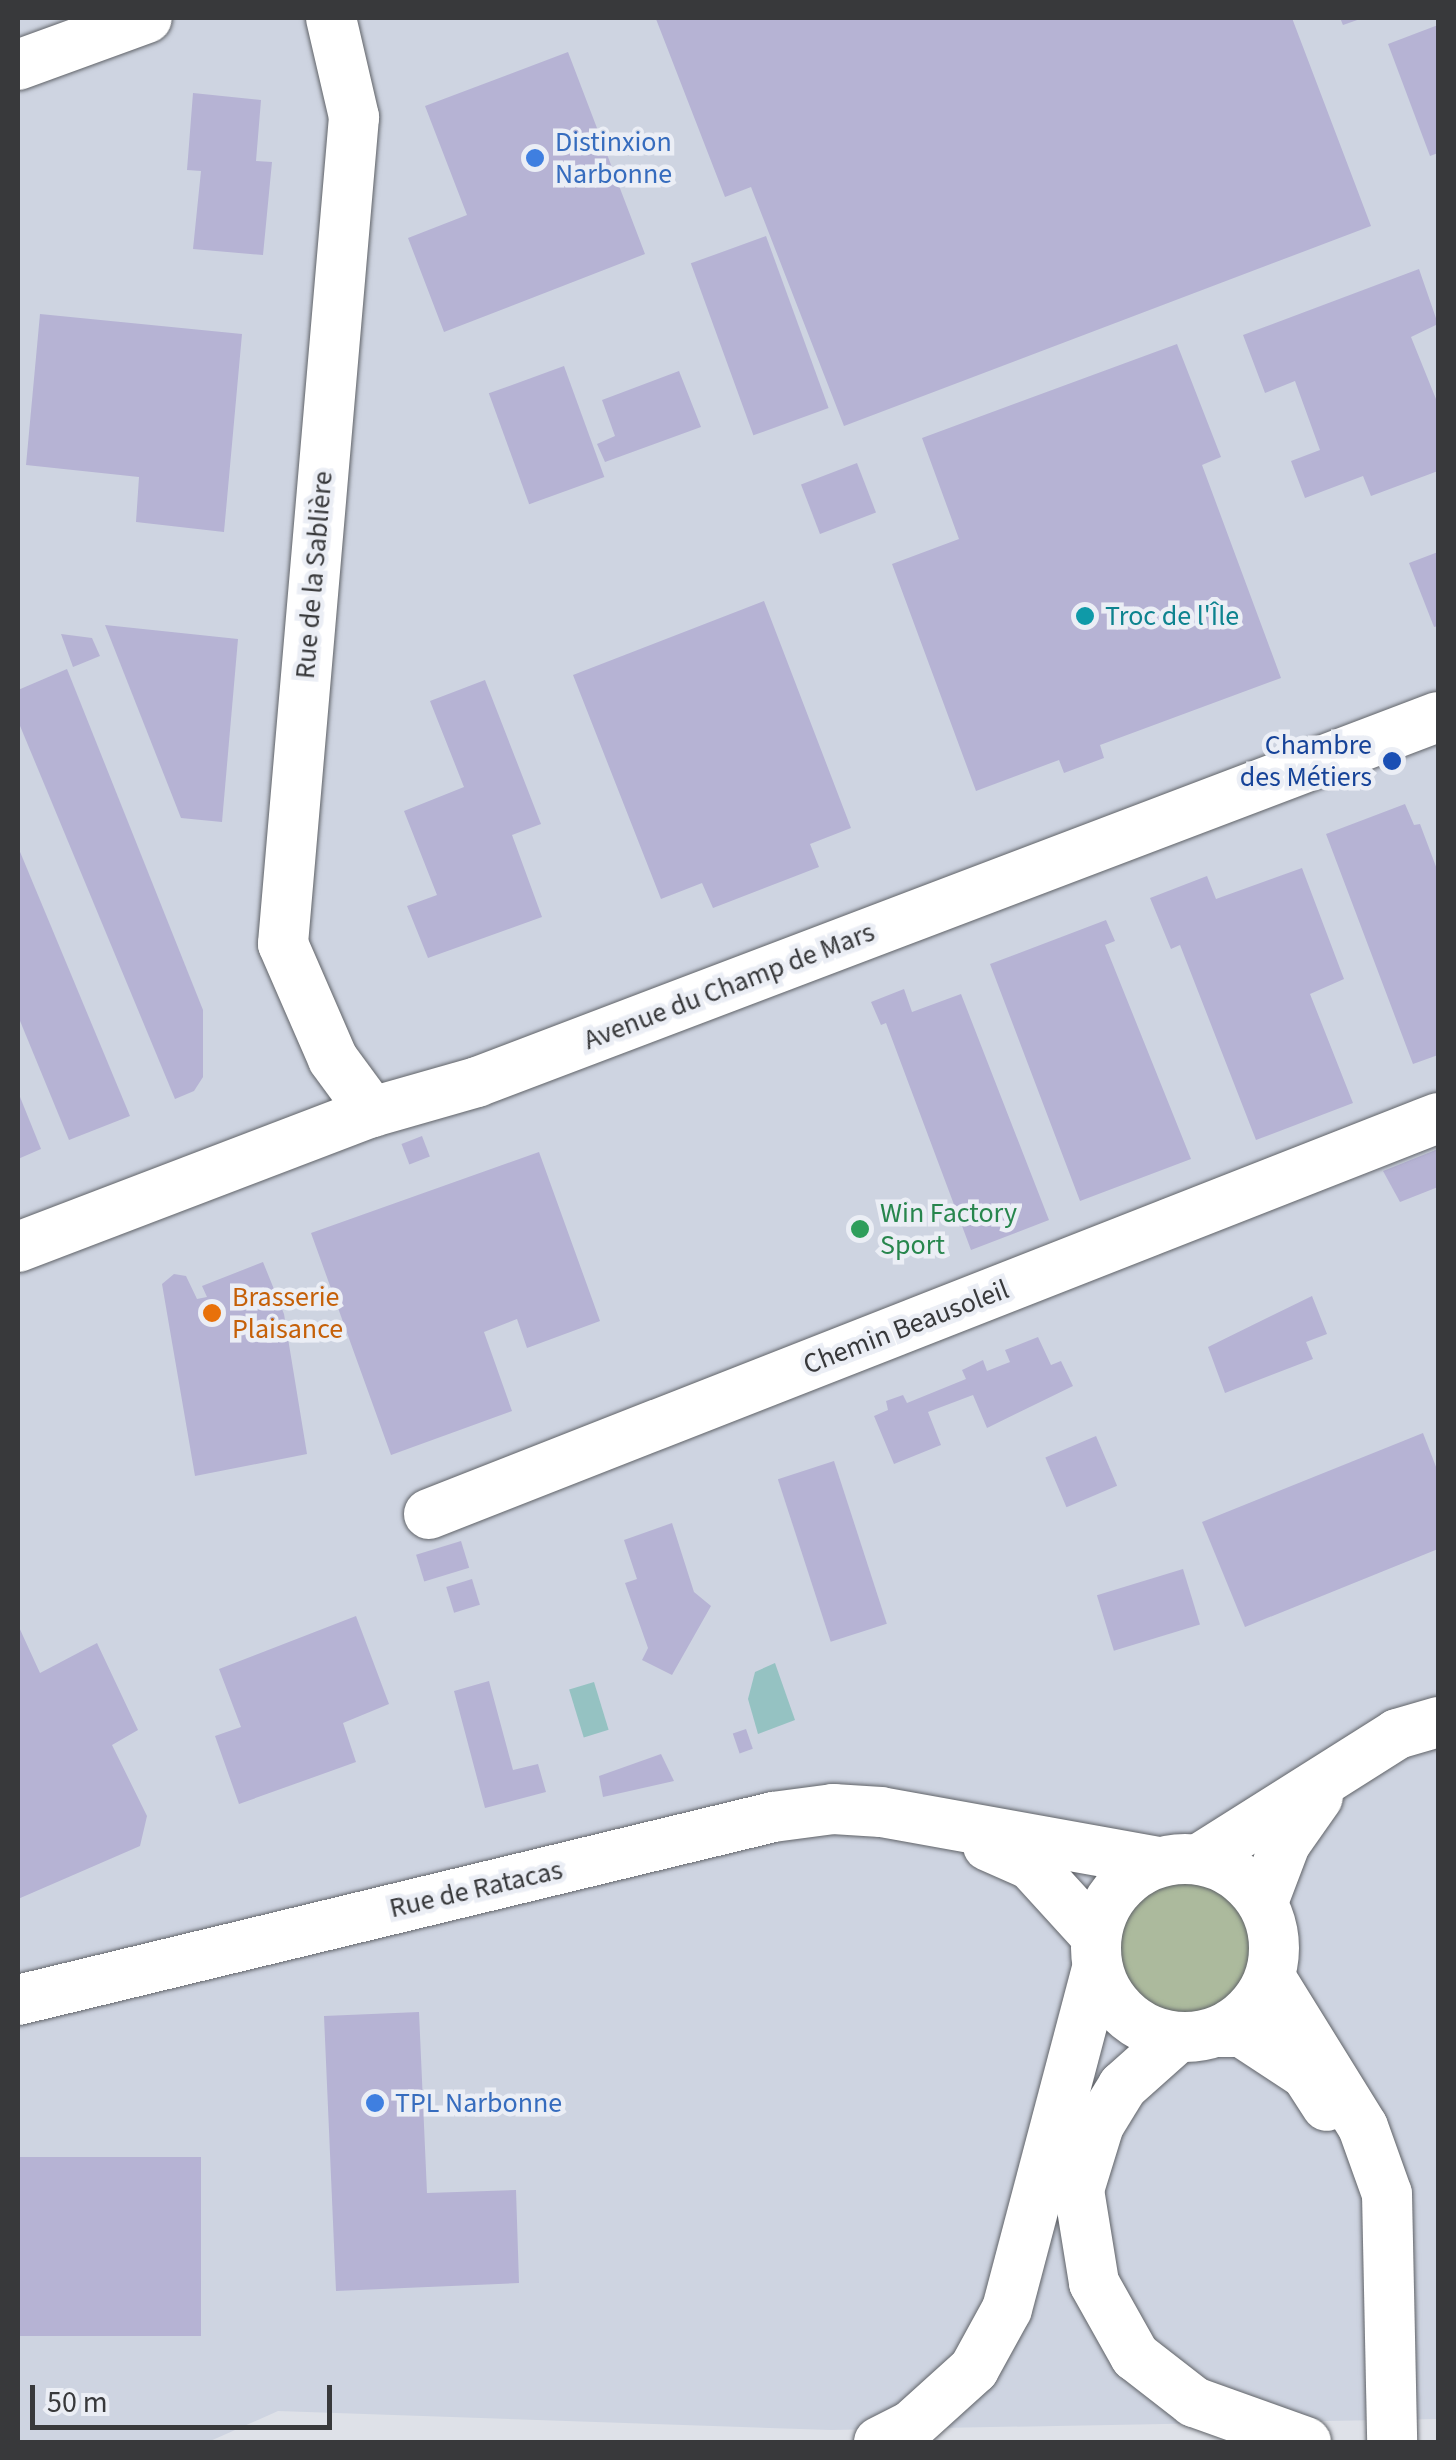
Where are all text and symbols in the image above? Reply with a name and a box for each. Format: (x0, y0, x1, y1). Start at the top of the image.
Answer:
place label: Distinxion Narbonne (555, 125, 672, 191)
marker: Distinxion Narbonne (524, 147, 546, 169)
street label: Rue de la Sablière (288, 470, 340, 680)
place label: Troc de l'Île (1105, 599, 1239, 633)
marker: Troc de l'Île (1074, 605, 1096, 627)
place label: Chambre des Métiers (1240, 728, 1372, 794)
marker: Chambre des Métiers (1381, 750, 1403, 772)
street label: Avenue du Champ de Mars (579, 915, 879, 1057)
place label: Win Factory Sport (880, 1196, 1017, 1262)
marker: Win Factory Sport (849, 1218, 871, 1240)
street label: Chemin Beausoleil (799, 1272, 1013, 1382)
place label: Brasserie Plaisance (232, 1280, 343, 1346)
marker: Brasserie Plaisance (201, 1302, 223, 1324)
street label: Rue de Ratacas (386, 1853, 566, 1925)
place label: TPL Narbonne (395, 2086, 562, 2120)
marker: TPL Narbonne (364, 2092, 386, 2114)
scale bar (35, 2365, 338, 2427)
text: 50 m (47, 2381, 108, 2424)

